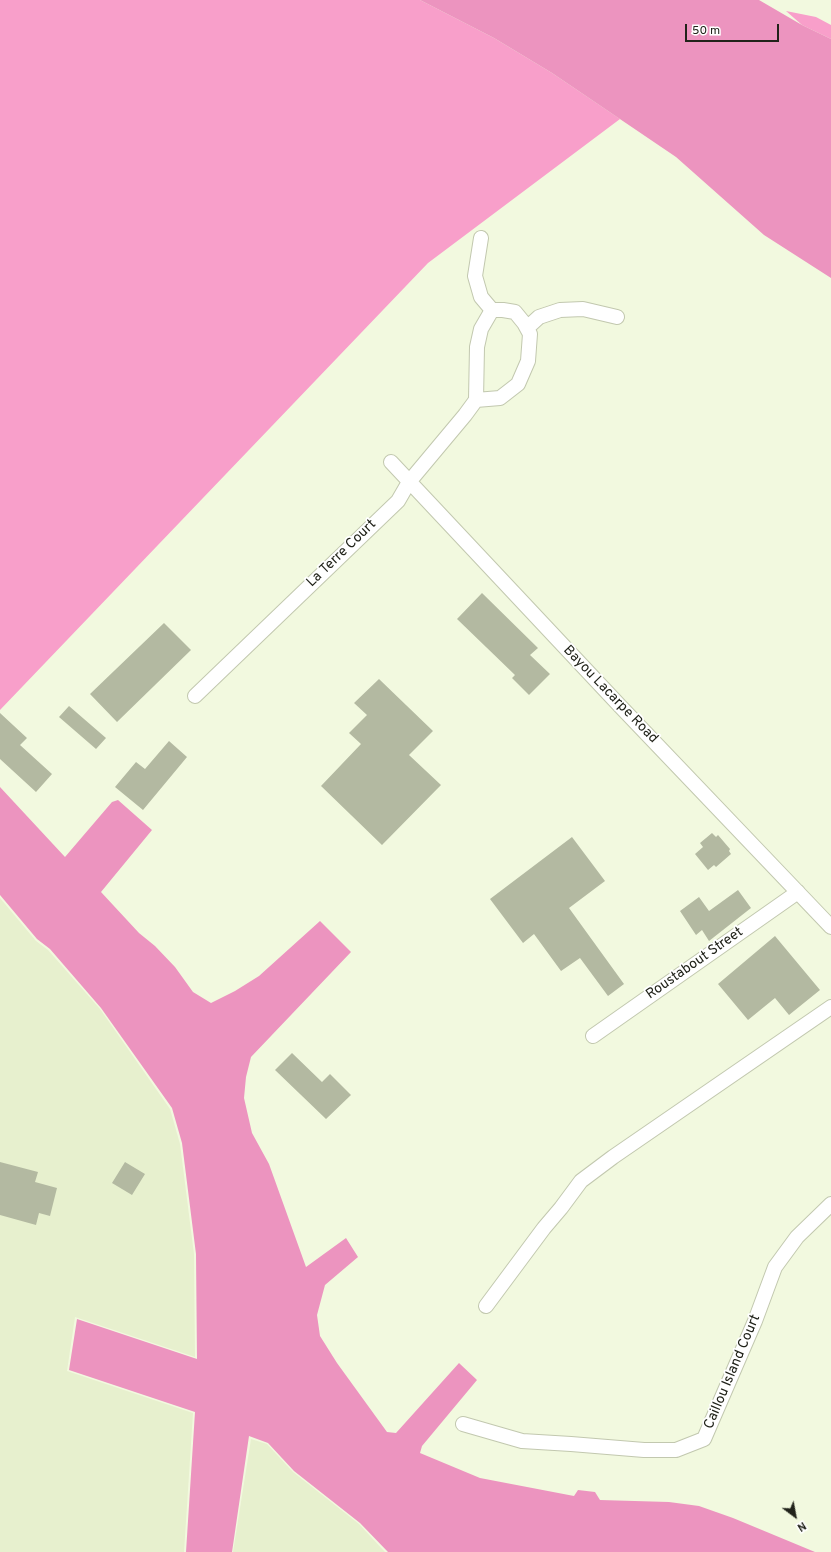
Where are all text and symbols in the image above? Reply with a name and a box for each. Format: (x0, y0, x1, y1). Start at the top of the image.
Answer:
scale bar (687, 16, 781, 42)
text: 50 m (692, 23, 720, 39)
street label: La Terre Court (304, 517, 380, 591)
street label: Bayou Lacarpe Road (559, 643, 661, 747)
street label: Roustabout Street (643, 924, 747, 1004)
street label: Caillou Island Court (701, 1312, 765, 1432)
north arrow (775, 1496, 815, 1536)
text: N (794, 1518, 808, 1534)

